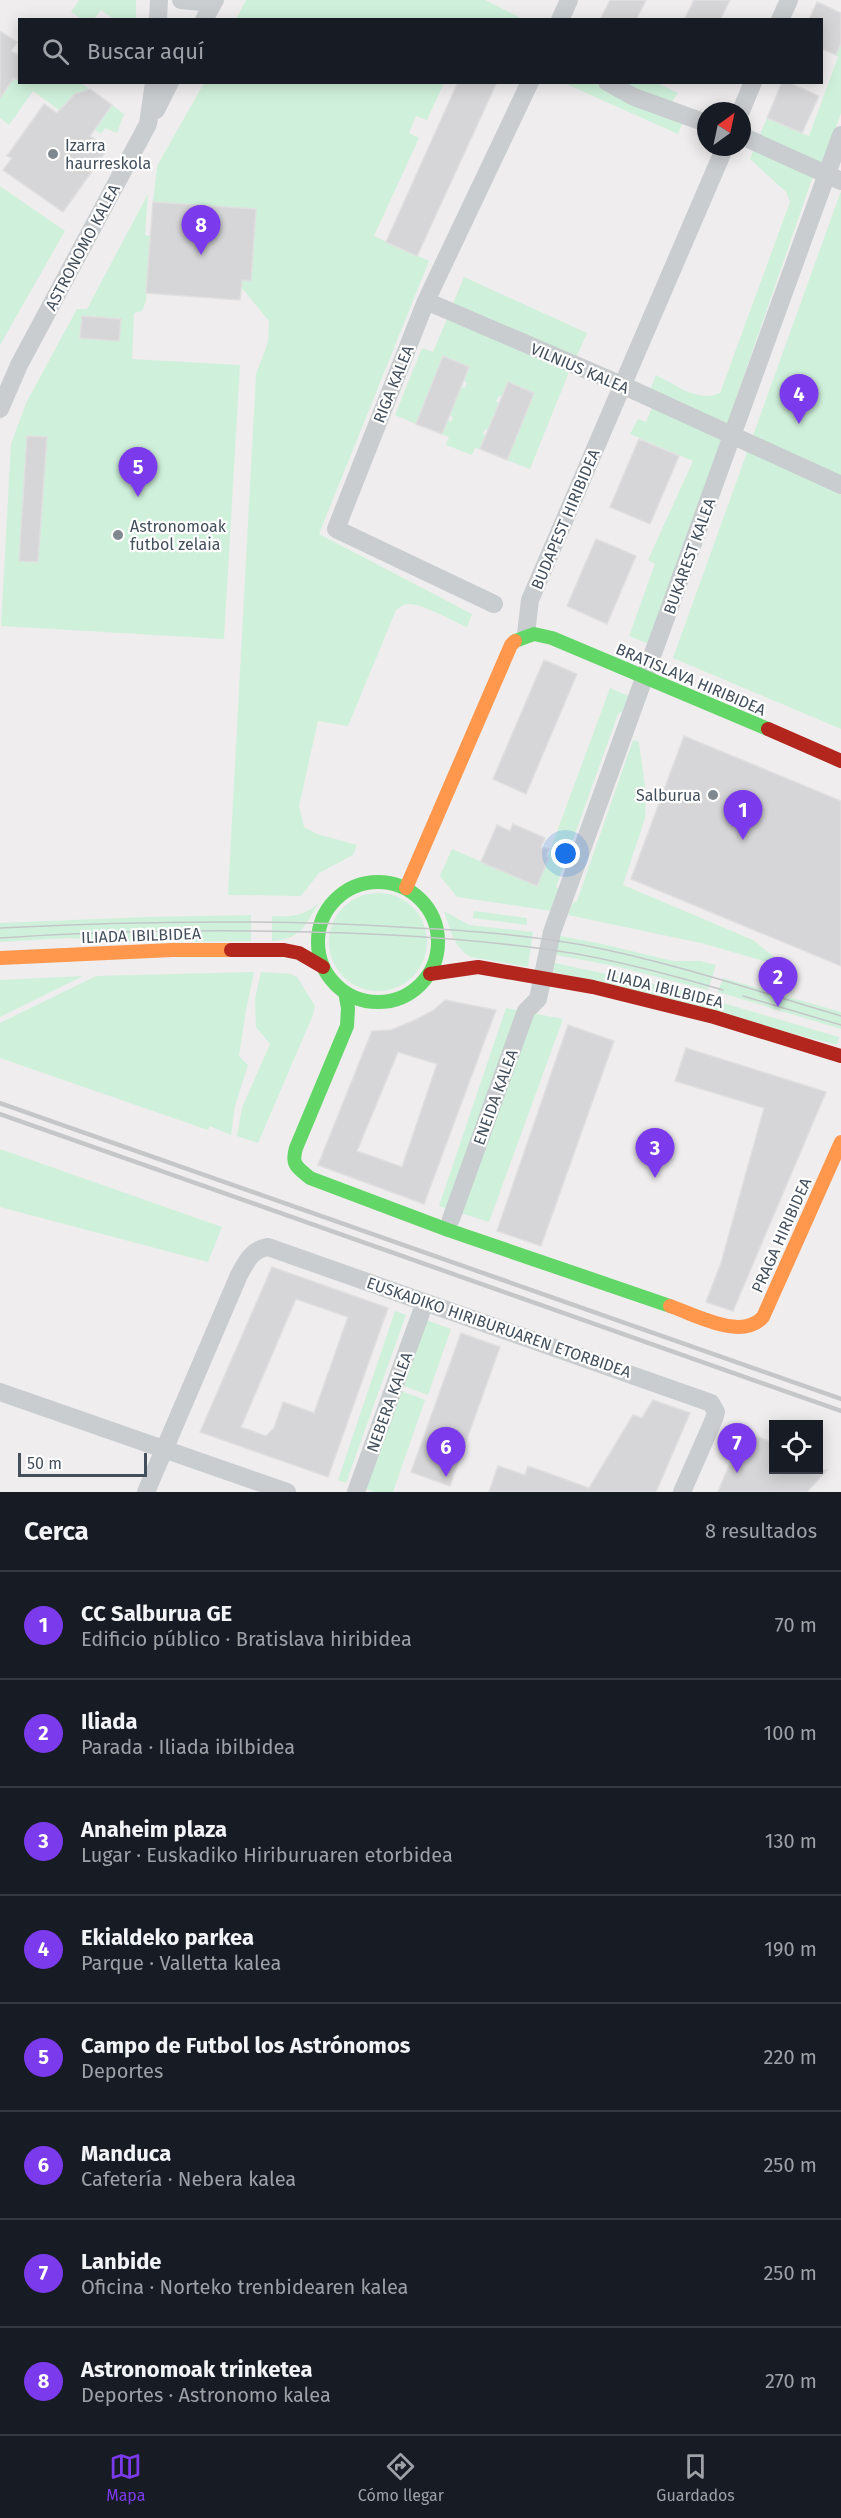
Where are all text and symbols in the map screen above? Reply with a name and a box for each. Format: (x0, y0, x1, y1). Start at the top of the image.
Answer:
search box (18, 18, 823, 84)
icon: search (39, 35, 72, 68)
text: Buscar aquí (87, 38, 204, 65)
north arrow (697, 102, 751, 156)
place label: Izarra haurreskola (65, 136, 151, 173)
marker: Izarra haurreskola (46, 147, 60, 161)
street label: ASTRONOMO KALEA (41, 180, 124, 314)
pin: 8 (182, 206, 220, 255)
street label: VILNIUS KALEA (528, 339, 633, 398)
street label: RIGA KALEA (369, 342, 418, 426)
pin: 4 (780, 374, 818, 424)
street label: BUDAPEST HIRIBIDEA (527, 445, 604, 592)
pin: 5 (118, 448, 158, 497)
street label: BUKAREST KALEA (660, 495, 720, 617)
place label: Astronomoak futbol zelaia (130, 517, 227, 554)
marker: Astronomoak futbol zelaia (111, 528, 125, 542)
street label: BRATISLAVA HIRIBIDEA (613, 639, 769, 720)
place label: Salburua (636, 786, 701, 805)
marker: Salburua (706, 788, 720, 802)
pin: 1 (724, 790, 762, 840)
your location (551, 839, 580, 868)
street label: ILIADA IBILBIDEA (81, 924, 202, 947)
pin: 2 (758, 958, 798, 1007)
street label: ILIADA IBILBIDEA (604, 965, 726, 1012)
street label: ENEIDA KALEA (469, 1046, 522, 1148)
pin: 3 (636, 1128, 674, 1178)
street label: PRAGA HIRIBIDEA (748, 1174, 816, 1296)
street label: EUSKADIKO HIRIBURUAREN ETORBIDEA (364, 1273, 634, 1382)
street label: NEBERA KALEA (363, 1349, 417, 1455)
map controls (769, 1420, 823, 1474)
button: locate (769, 1420, 823, 1474)
pin: 7 (718, 1424, 756, 1473)
pin: 6 (426, 1428, 466, 1477)
scale bar (18, 1450, 147, 1478)
text: 50 m (27, 1454, 62, 1473)
text: Cerca (24, 1516, 89, 1547)
text: 8 resultados (705, 1519, 817, 1543)
text: CC Salburua GE (81, 1600, 232, 1627)
text: 1 (39, 1613, 48, 1637)
text: 70 m (775, 1613, 817, 1637)
text: Edificio público · Bratislava hiribidea (81, 1627, 412, 1651)
text: Iliada (81, 1708, 138, 1735)
text: 2 (38, 1721, 49, 1745)
text: 100 m (764, 1721, 817, 1745)
text: Parada · Iliada ibilbidea (81, 1735, 295, 1759)
text: Anaheim plaza (81, 1816, 227, 1843)
text: 3 (38, 1829, 49, 1853)
text: 130 m (765, 1829, 817, 1853)
text: Lugar · Euskadiko Hiriburuaren etorbidea (81, 1843, 453, 1867)
text: Ekialdeko parkea (81, 1924, 254, 1951)
text: 4 (38, 1937, 49, 1961)
text: 190 m (764, 1937, 817, 1961)
text: Parque · Valletta kalea (81, 1951, 281, 1975)
text: Campo de Futbol los Astrónomos (81, 2032, 410, 2059)
text: 5 (38, 2045, 49, 2069)
text: 220 m (764, 2045, 817, 2069)
text: Deportes (81, 2059, 163, 2083)
text: Manduca (81, 2140, 171, 2167)
text: 6 (38, 2153, 49, 2177)
text: 250 m (763, 2153, 817, 2177)
text: Cafetería · Nebera kalea (81, 2167, 296, 2191)
text: Lanbide (81, 2248, 162, 2275)
text: 7 (39, 2261, 48, 2285)
text: 250 m (763, 2261, 817, 2285)
text: Oficina · Norteko trenbidearen kalea (81, 2275, 408, 2299)
text: Astronomoak trinketea (81, 2356, 313, 2383)
text: 8 (38, 2369, 49, 2393)
text: 270 m (765, 2369, 817, 2393)
text: Deportes · Astronomo kalea (81, 2383, 331, 2407)
tab: Mapa (106, 2450, 145, 2505)
tab: Cómo llegar (358, 2450, 444, 2505)
tab: Guardados (656, 2450, 735, 2505)

